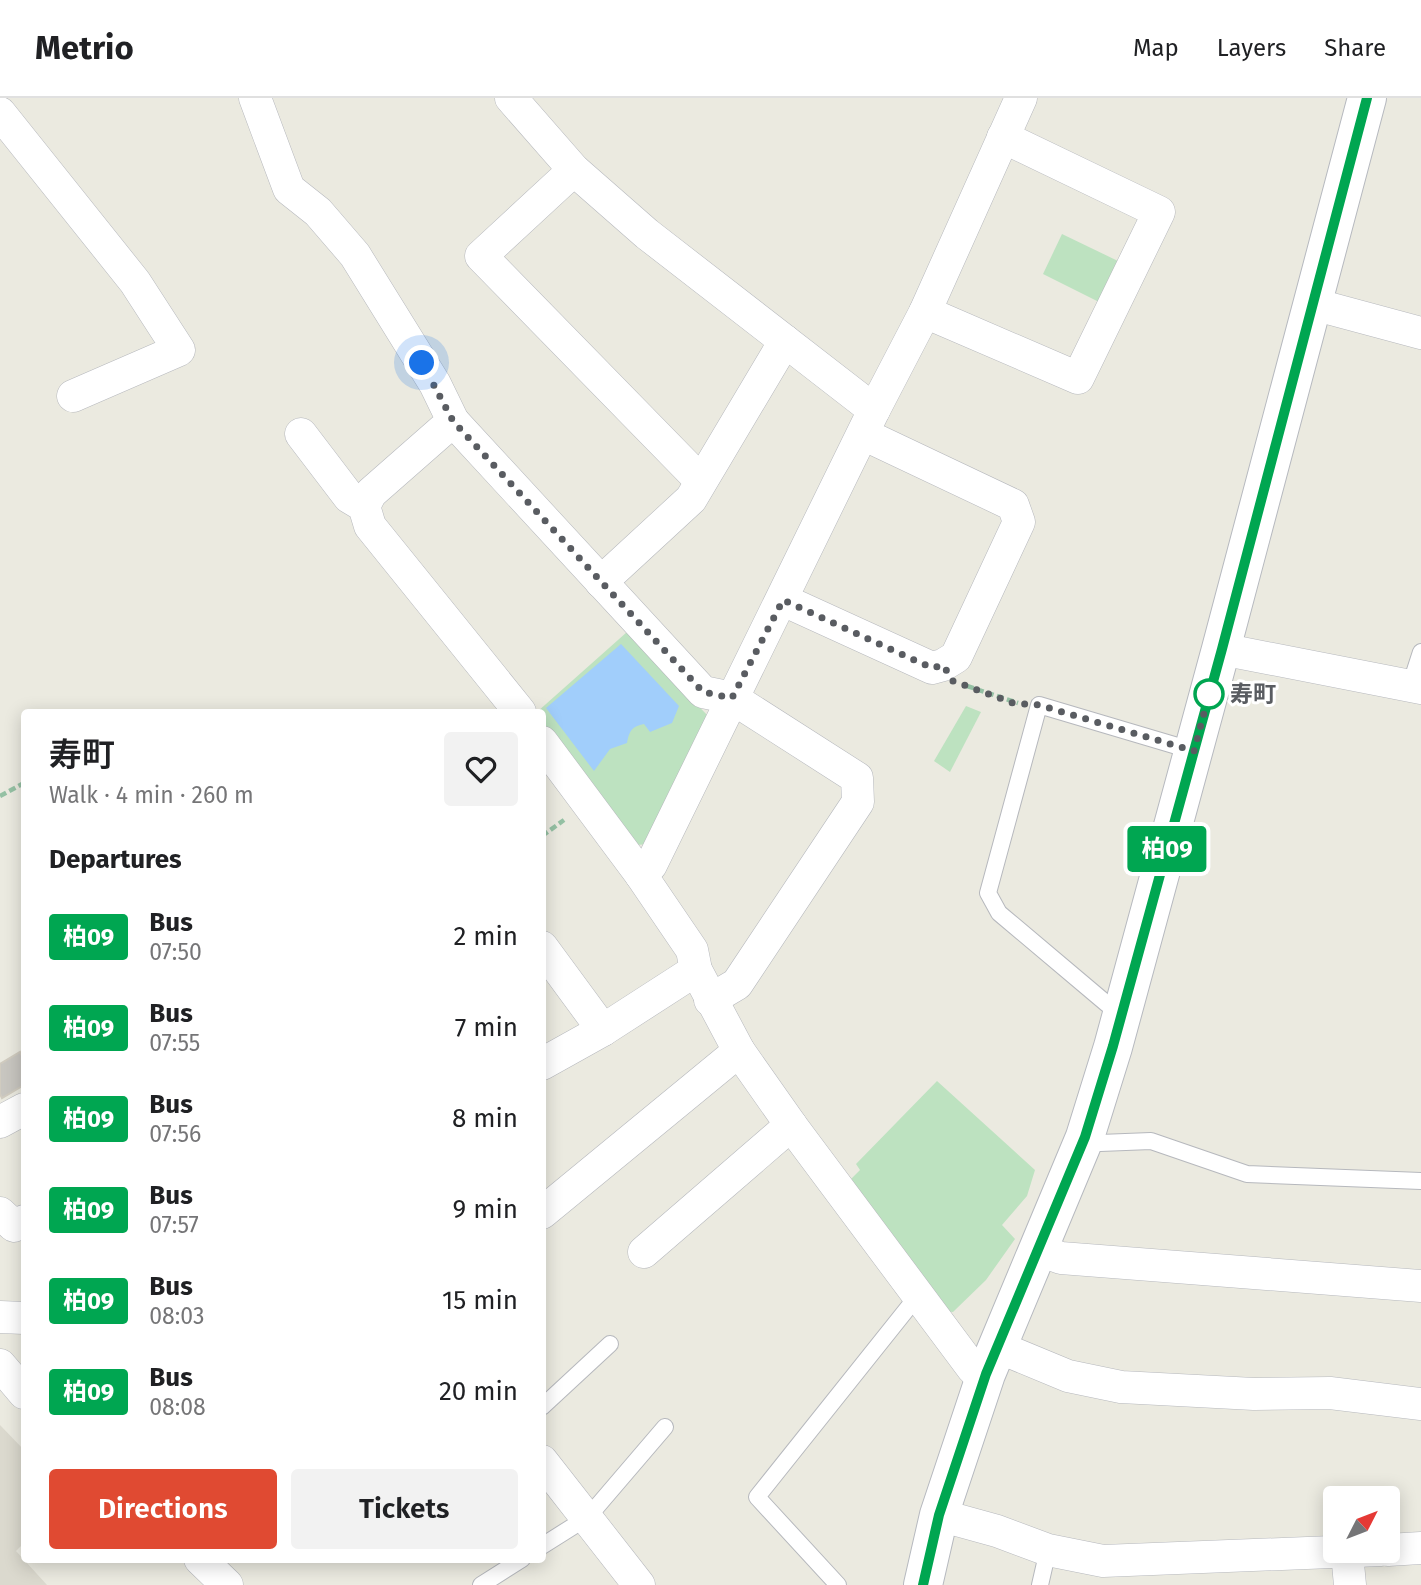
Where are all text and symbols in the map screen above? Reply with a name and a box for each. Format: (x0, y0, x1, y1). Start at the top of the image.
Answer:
text: Metrio (35, 28, 134, 68)
text: Map (1133, 34, 1179, 62)
text: Layers (1217, 34, 1286, 62)
text: Share (1324, 34, 1386, 62)
your location (404, 345, 439, 380)
marker: 寿町 (1194, 679, 1224, 709)
place label: 寿町 (1230, 680, 1276, 708)
button: heart (444, 732, 518, 806)
text: 寿町 (49, 735, 115, 775)
text: Walk · 4 min · 260 m (49, 781, 254, 809)
line badge: 柏09 (1127, 826, 1207, 872)
text: 柏09 (1141, 835, 1193, 863)
text: Departures (49, 844, 182, 875)
text: Bus (149, 907, 193, 938)
text: 2 min (453, 921, 518, 952)
text: 柏09 (63, 923, 114, 951)
text: 07:50 (149, 938, 202, 966)
text: Bus (149, 998, 193, 1029)
text: 7 min (455, 1012, 518, 1043)
text: 柏09 (63, 1014, 114, 1042)
text: 07:55 (149, 1029, 200, 1057)
text: Bus (149, 1089, 193, 1120)
text: 8 min (452, 1103, 518, 1134)
text: 柏09 (63, 1105, 114, 1133)
text: 07:56 (149, 1120, 201, 1148)
text: Bus (149, 1180, 193, 1211)
text: 9 min (453, 1194, 518, 1225)
text: 柏09 (63, 1196, 114, 1224)
text: 07:57 (149, 1211, 199, 1239)
text: Bus (149, 1271, 193, 1302)
text: 15 min (442, 1285, 518, 1316)
text: 柏09 (63, 1287, 114, 1315)
text: 08:03 (149, 1302, 204, 1330)
text: Bus (149, 1362, 193, 1393)
text: 20 min (439, 1376, 518, 1407)
text: 柏09 (63, 1378, 114, 1406)
text: 08:08 (149, 1393, 206, 1421)
button: Directions (49, 1469, 277, 1549)
button: Tickets (291, 1469, 518, 1549)
north arrow (1323, 1486, 1400, 1563)
map controls (1323, 1486, 1400, 1563)

